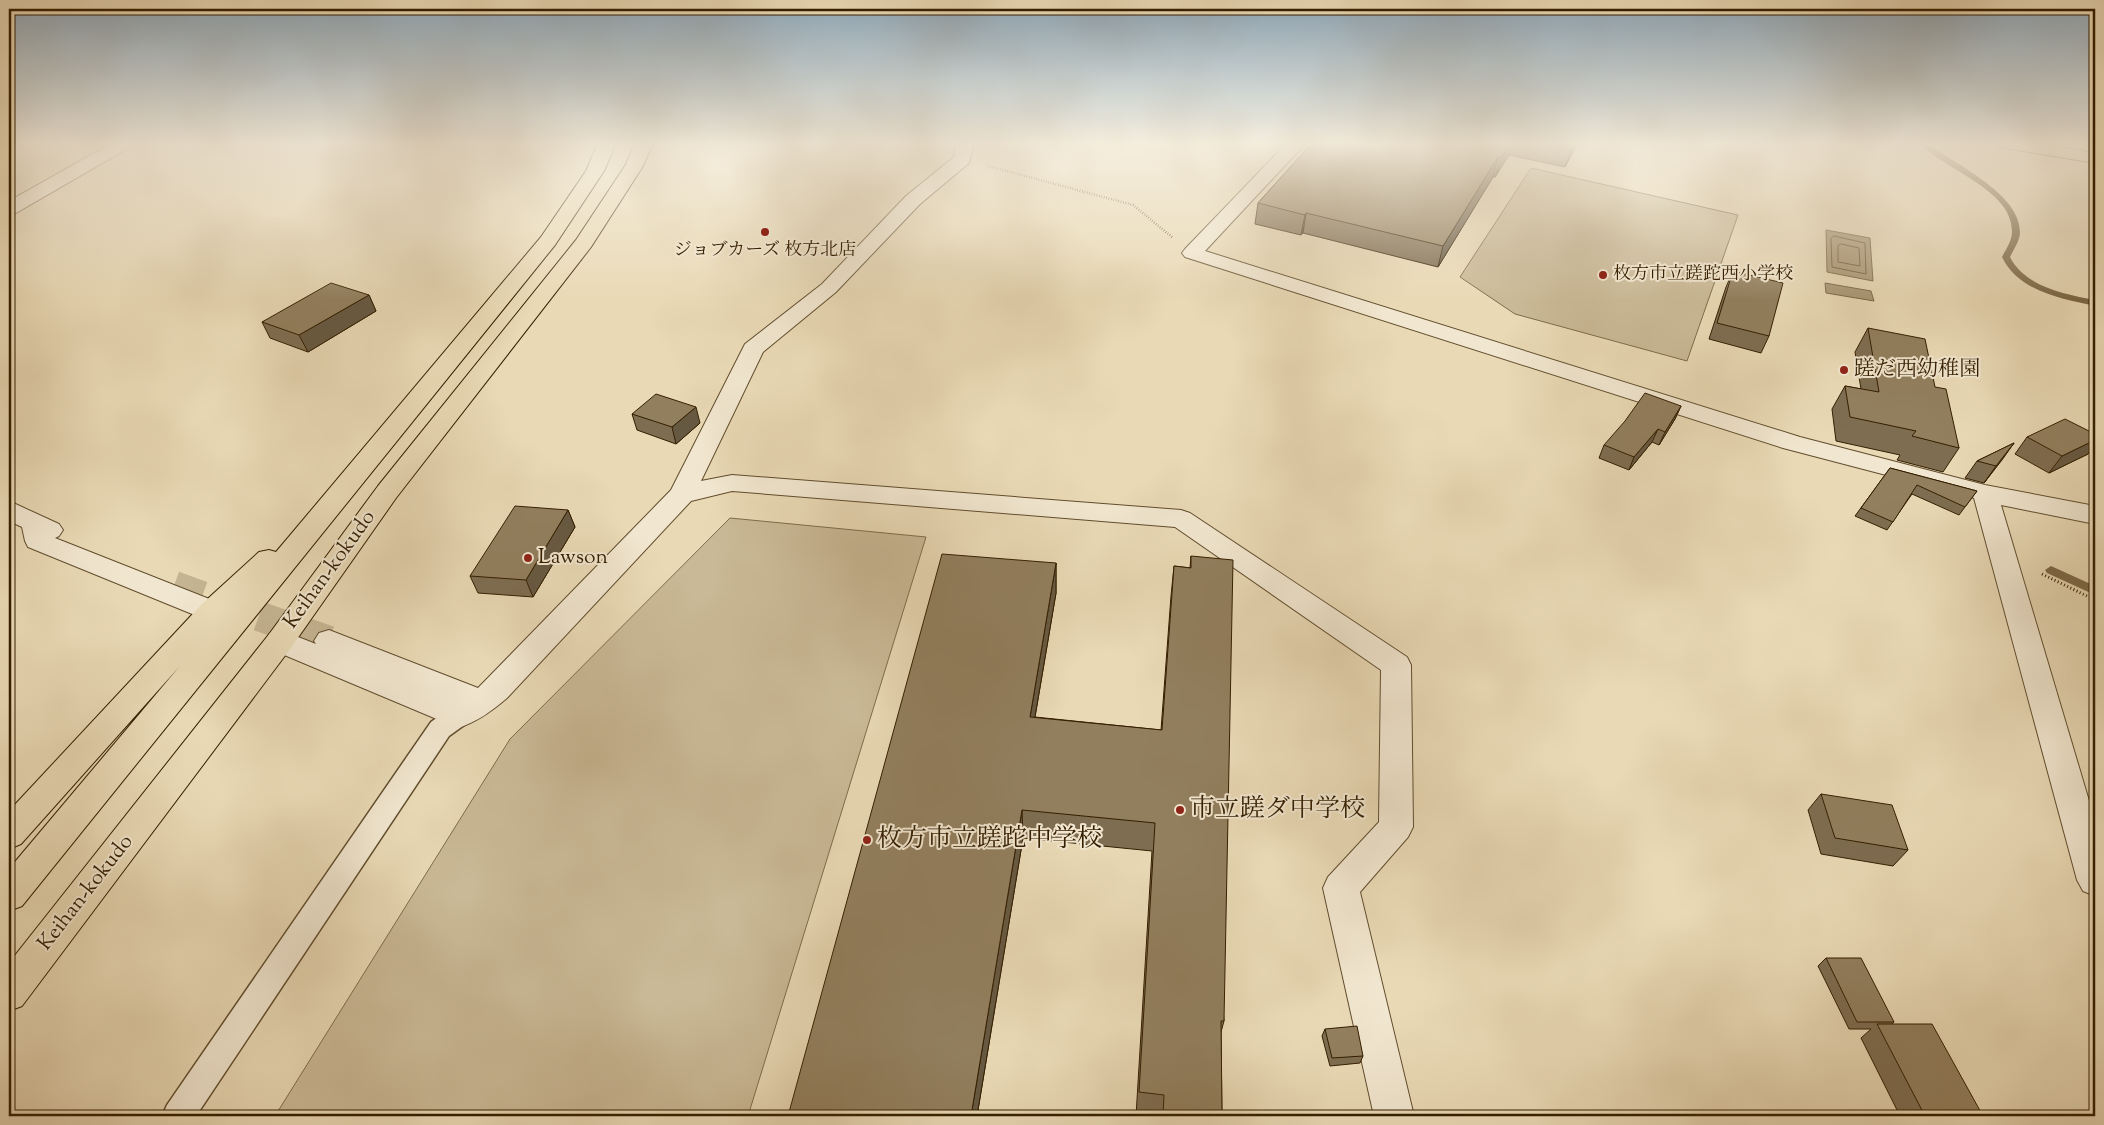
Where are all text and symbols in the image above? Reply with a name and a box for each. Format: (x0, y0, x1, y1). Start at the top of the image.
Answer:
marker: ジョブカーズ 枚方北店 (759, 226, 771, 238)
place label: ジョブカーズ 枚方北店 (674, 238, 856, 264)
place label: 枚方市立蹉跎西小学校 (1613, 262, 1793, 288)
marker: 枚方市立蹉跎西小学校 (1597, 269, 1609, 281)
place label: 蹉だ西幼稚園 (1854, 355, 1980, 385)
marker: 蹉だ西幼稚園 (1838, 364, 1850, 376)
street label: Keihan-kokudo (277, 505, 383, 635)
place label: Lawson (538, 543, 608, 573)
marker: Lawson (522, 552, 534, 564)
place label: 市立蹉ダ中学校 (1190, 792, 1365, 828)
marker: 市立蹉ダ中学校 (1174, 804, 1186, 816)
place label: 枚方市立蹉跎中学校 (877, 822, 1102, 858)
street label: Keihan-kokudo (31, 829, 141, 957)
marker: 枚方市立蹉跎中学校 (861, 834, 873, 846)

